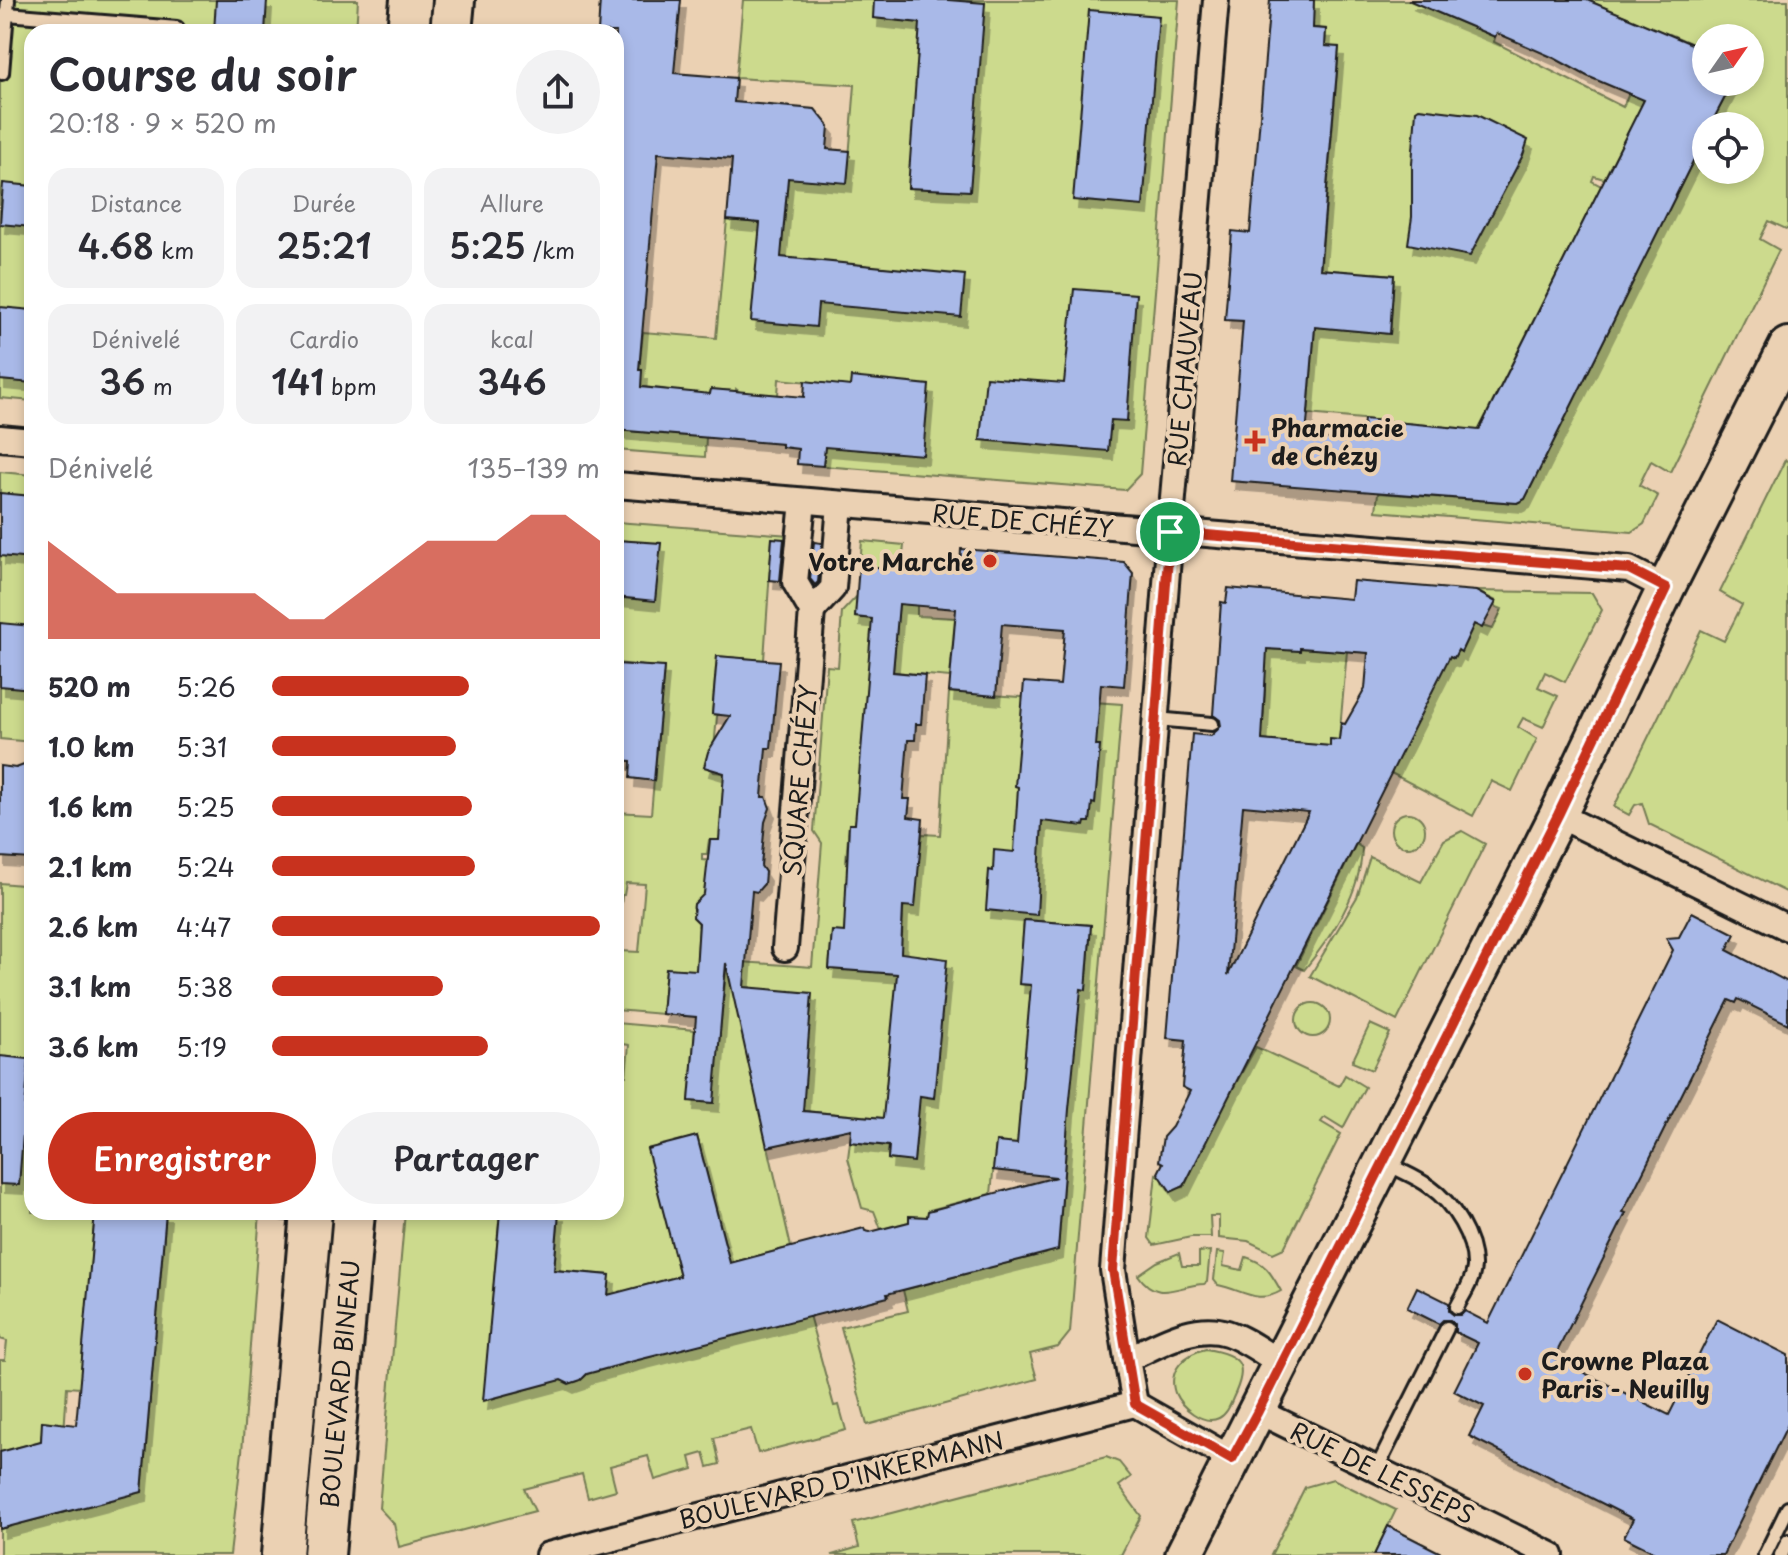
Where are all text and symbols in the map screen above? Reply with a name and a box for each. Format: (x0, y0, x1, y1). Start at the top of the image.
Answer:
north arrow (1692, 24, 1764, 96)
map controls (1692, 24, 1764, 184)
text: Course du soir (48, 40, 357, 106)
button: share (516, 50, 600, 134)
text: 20:18 · 9 × 520 m (48, 103, 277, 142)
button: locate (1692, 112, 1764, 184)
text: Distance (90, 186, 182, 219)
text: Durée (292, 186, 356, 219)
text: Allure (480, 186, 544, 219)
text: 4.68 (78, 219, 154, 271)
text: 25:21 (277, 219, 372, 271)
text: 5:25 (449, 219, 526, 271)
text: km (154, 233, 194, 266)
text: /km (526, 233, 575, 266)
street label: RUE CHAUVEAU (1158, 270, 1210, 468)
text: Dénivelé (91, 322, 181, 355)
text: Cardio (289, 322, 359, 355)
text: kcal (490, 322, 534, 355)
text: 36 (99, 355, 146, 407)
text: 141 (271, 355, 324, 407)
text: 346 (477, 355, 547, 407)
text: m (146, 369, 173, 402)
text: bpm (324, 369, 377, 402)
place label: Pharmacie de Chézy (1271, 409, 1404, 473)
marker: Pharmacie de Chézy (1246, 432, 1264, 450)
text: Dénivelé (48, 448, 153, 487)
text: 135–139 m (467, 448, 600, 487)
street label: RUE DE CHÉZY (931, 494, 1115, 546)
pin (1136, 498, 1204, 566)
icon: arrive (1148, 510, 1192, 554)
place label: Votre Marché (808, 543, 974, 579)
marker: Votre Marché (981, 552, 999, 570)
text: 520 m (48, 667, 131, 706)
text: 5:26 (176, 667, 236, 706)
street label: SQUARE CHÉZY (773, 683, 825, 877)
text: 1.0 km (48, 727, 135, 766)
text: 5:31 (176, 727, 227, 766)
text: 1.6 km (48, 787, 133, 826)
text: 5:25 (176, 787, 235, 826)
text: 2.1 km (48, 847, 132, 886)
text: 5:24 (176, 847, 235, 886)
text: 2.6 km (48, 907, 138, 946)
text: 4:47 (176, 907, 231, 946)
text: 3.1 km (48, 967, 131, 1006)
text: 5:38 (176, 967, 234, 1006)
text: 3.6 km (48, 1027, 139, 1066)
text: 5:19 (176, 1027, 227, 1066)
button: Enregistrer (48, 1112, 316, 1204)
button: Partager (332, 1112, 600, 1204)
street label: BOULEVARD BINEAU (310, 1258, 368, 1510)
place label: Crowne Plaza Paris - Neuilly (1541, 1342, 1710, 1406)
marker: Crowne Plaza Paris - Neuilly (1516, 1365, 1534, 1383)
street label: RUE DE LESSEPS (1285, 1412, 1481, 1532)
street label: BOULEVARD D'INKERMANN (675, 1421, 1007, 1537)

